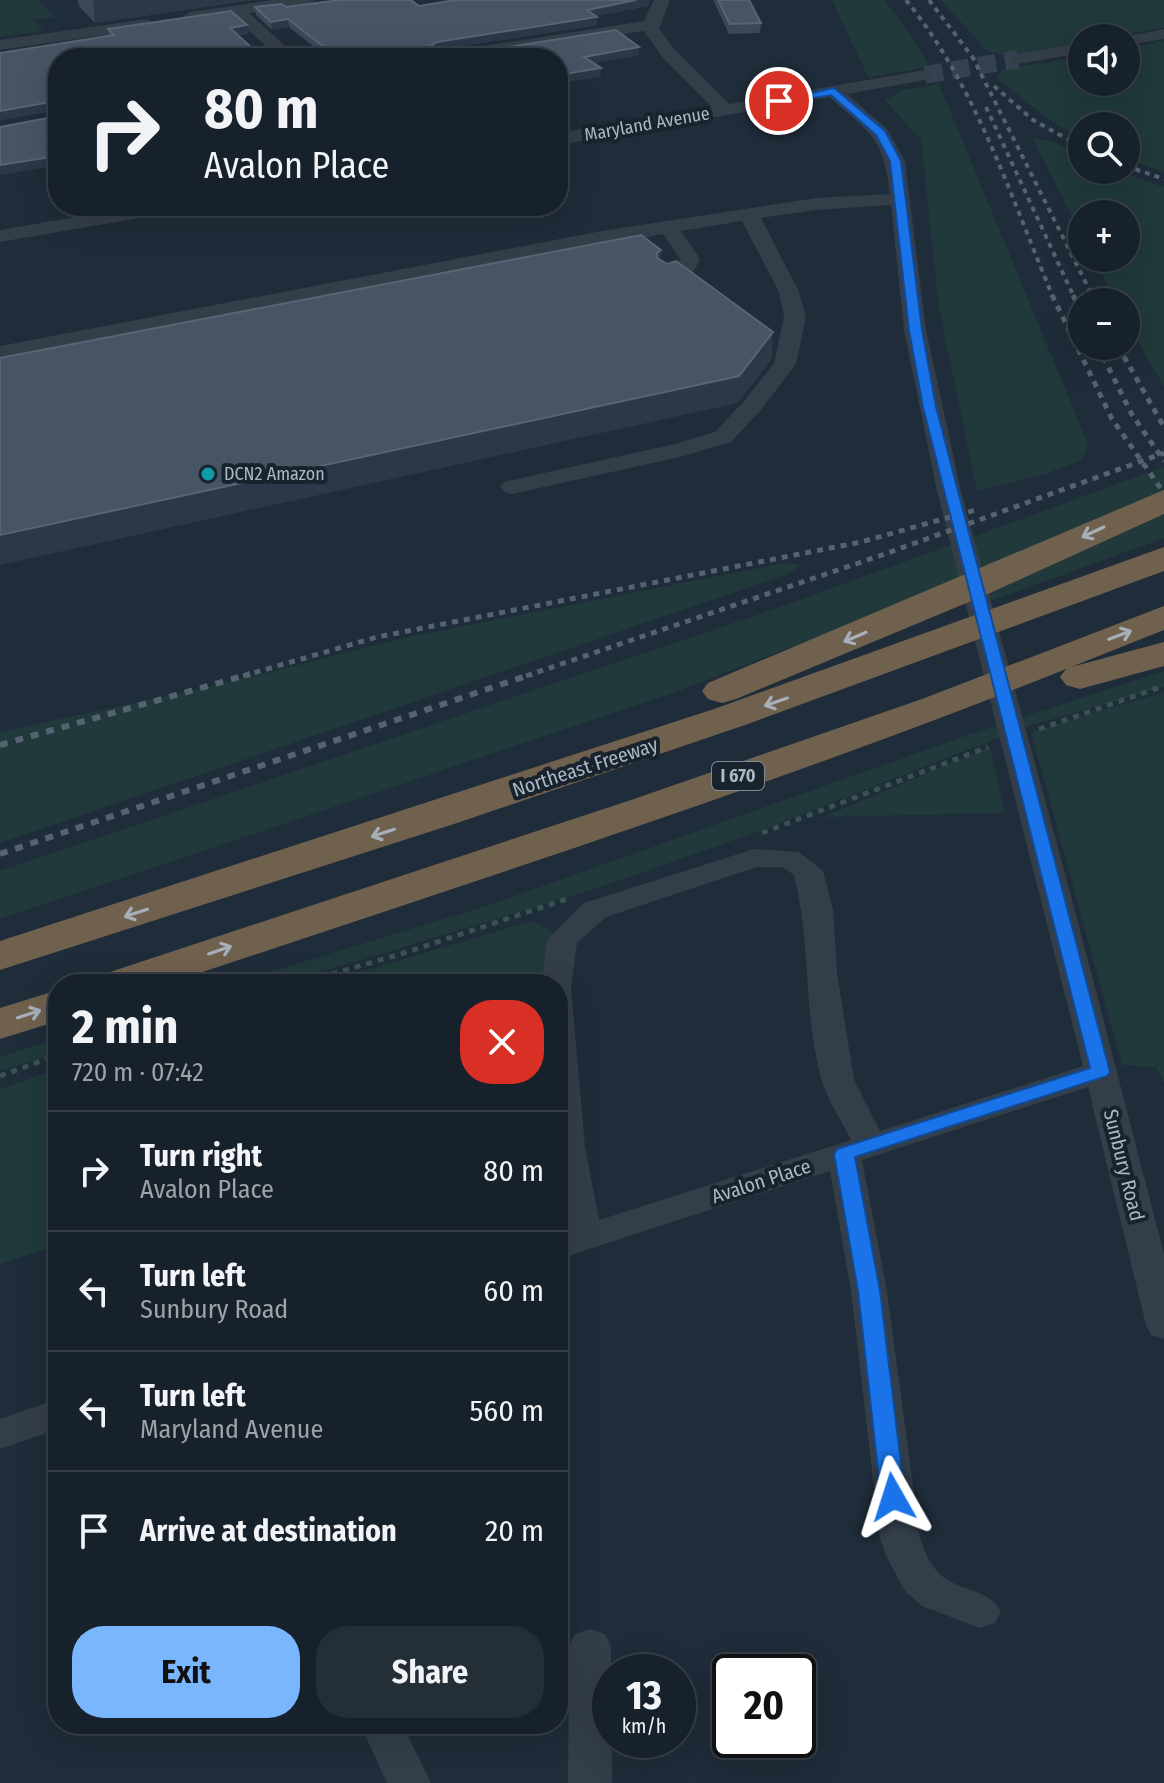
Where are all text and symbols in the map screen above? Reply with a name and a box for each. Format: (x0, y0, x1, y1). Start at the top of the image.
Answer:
map controls (1068, 24, 1140, 360)
button: sound (1068, 24, 1140, 96)
pin (745, 67, 813, 135)
text: 80 m (204, 76, 319, 143)
icon: arrive (757, 79, 801, 123)
icon: right (72, 80, 176, 184)
street label: Maryland Avenue (583, 102, 711, 146)
button: search (1068, 112, 1140, 184)
text: Avalon Place (204, 144, 389, 188)
button: + (1068, 200, 1140, 272)
button: − (1068, 288, 1140, 360)
place label: DCN2 Amazon (224, 463, 325, 485)
marker: DCN2 Amazon (199, 465, 217, 483)
one-way arrow (1081, 526, 1105, 541)
one-way arrow (1107, 626, 1132, 641)
one-way arrow (843, 630, 868, 645)
one-way arrow (764, 696, 789, 710)
street label: Northeast Freeway (509, 732, 661, 802)
road number: I 670 (712, 762, 764, 790)
one-way arrow (371, 827, 396, 841)
one-way arrow (123, 906, 148, 921)
one-way arrow (207, 941, 232, 956)
text: 2 min (72, 998, 178, 1056)
button: close (460, 1000, 544, 1084)
one-way arrow (16, 1006, 41, 1021)
text: 720 m · 07:42 (72, 1057, 204, 1088)
street label: Sunbury Road (1099, 1107, 1149, 1223)
text: Turn right (140, 1138, 262, 1174)
icon: right (72, 1149, 116, 1193)
text: 80 m (483, 1153, 544, 1189)
street label: Avalon Place (708, 1154, 814, 1208)
text: Avalon Place (140, 1174, 274, 1205)
text: Turn left (140, 1258, 246, 1294)
icon: left (72, 1269, 116, 1313)
text: 60 m (483, 1273, 544, 1309)
text: Sunbury Road (140, 1294, 288, 1325)
text: Turn left (140, 1378, 246, 1414)
icon: left (72, 1389, 116, 1433)
text: 560 m (470, 1393, 544, 1429)
text: Maryland Avenue (140, 1414, 323, 1445)
position arrow (851, 1455, 935, 1539)
icon: arrive (72, 1509, 116, 1553)
text: Arrive at destination (140, 1513, 397, 1549)
text: 20 m (485, 1513, 544, 1549)
button: Exit (72, 1626, 300, 1718)
button: Share (316, 1626, 544, 1718)
speed limit sign: 20 (712, 1654, 816, 1758)
text: 13 (626, 1672, 662, 1720)
text: km/h (622, 1714, 666, 1738)

